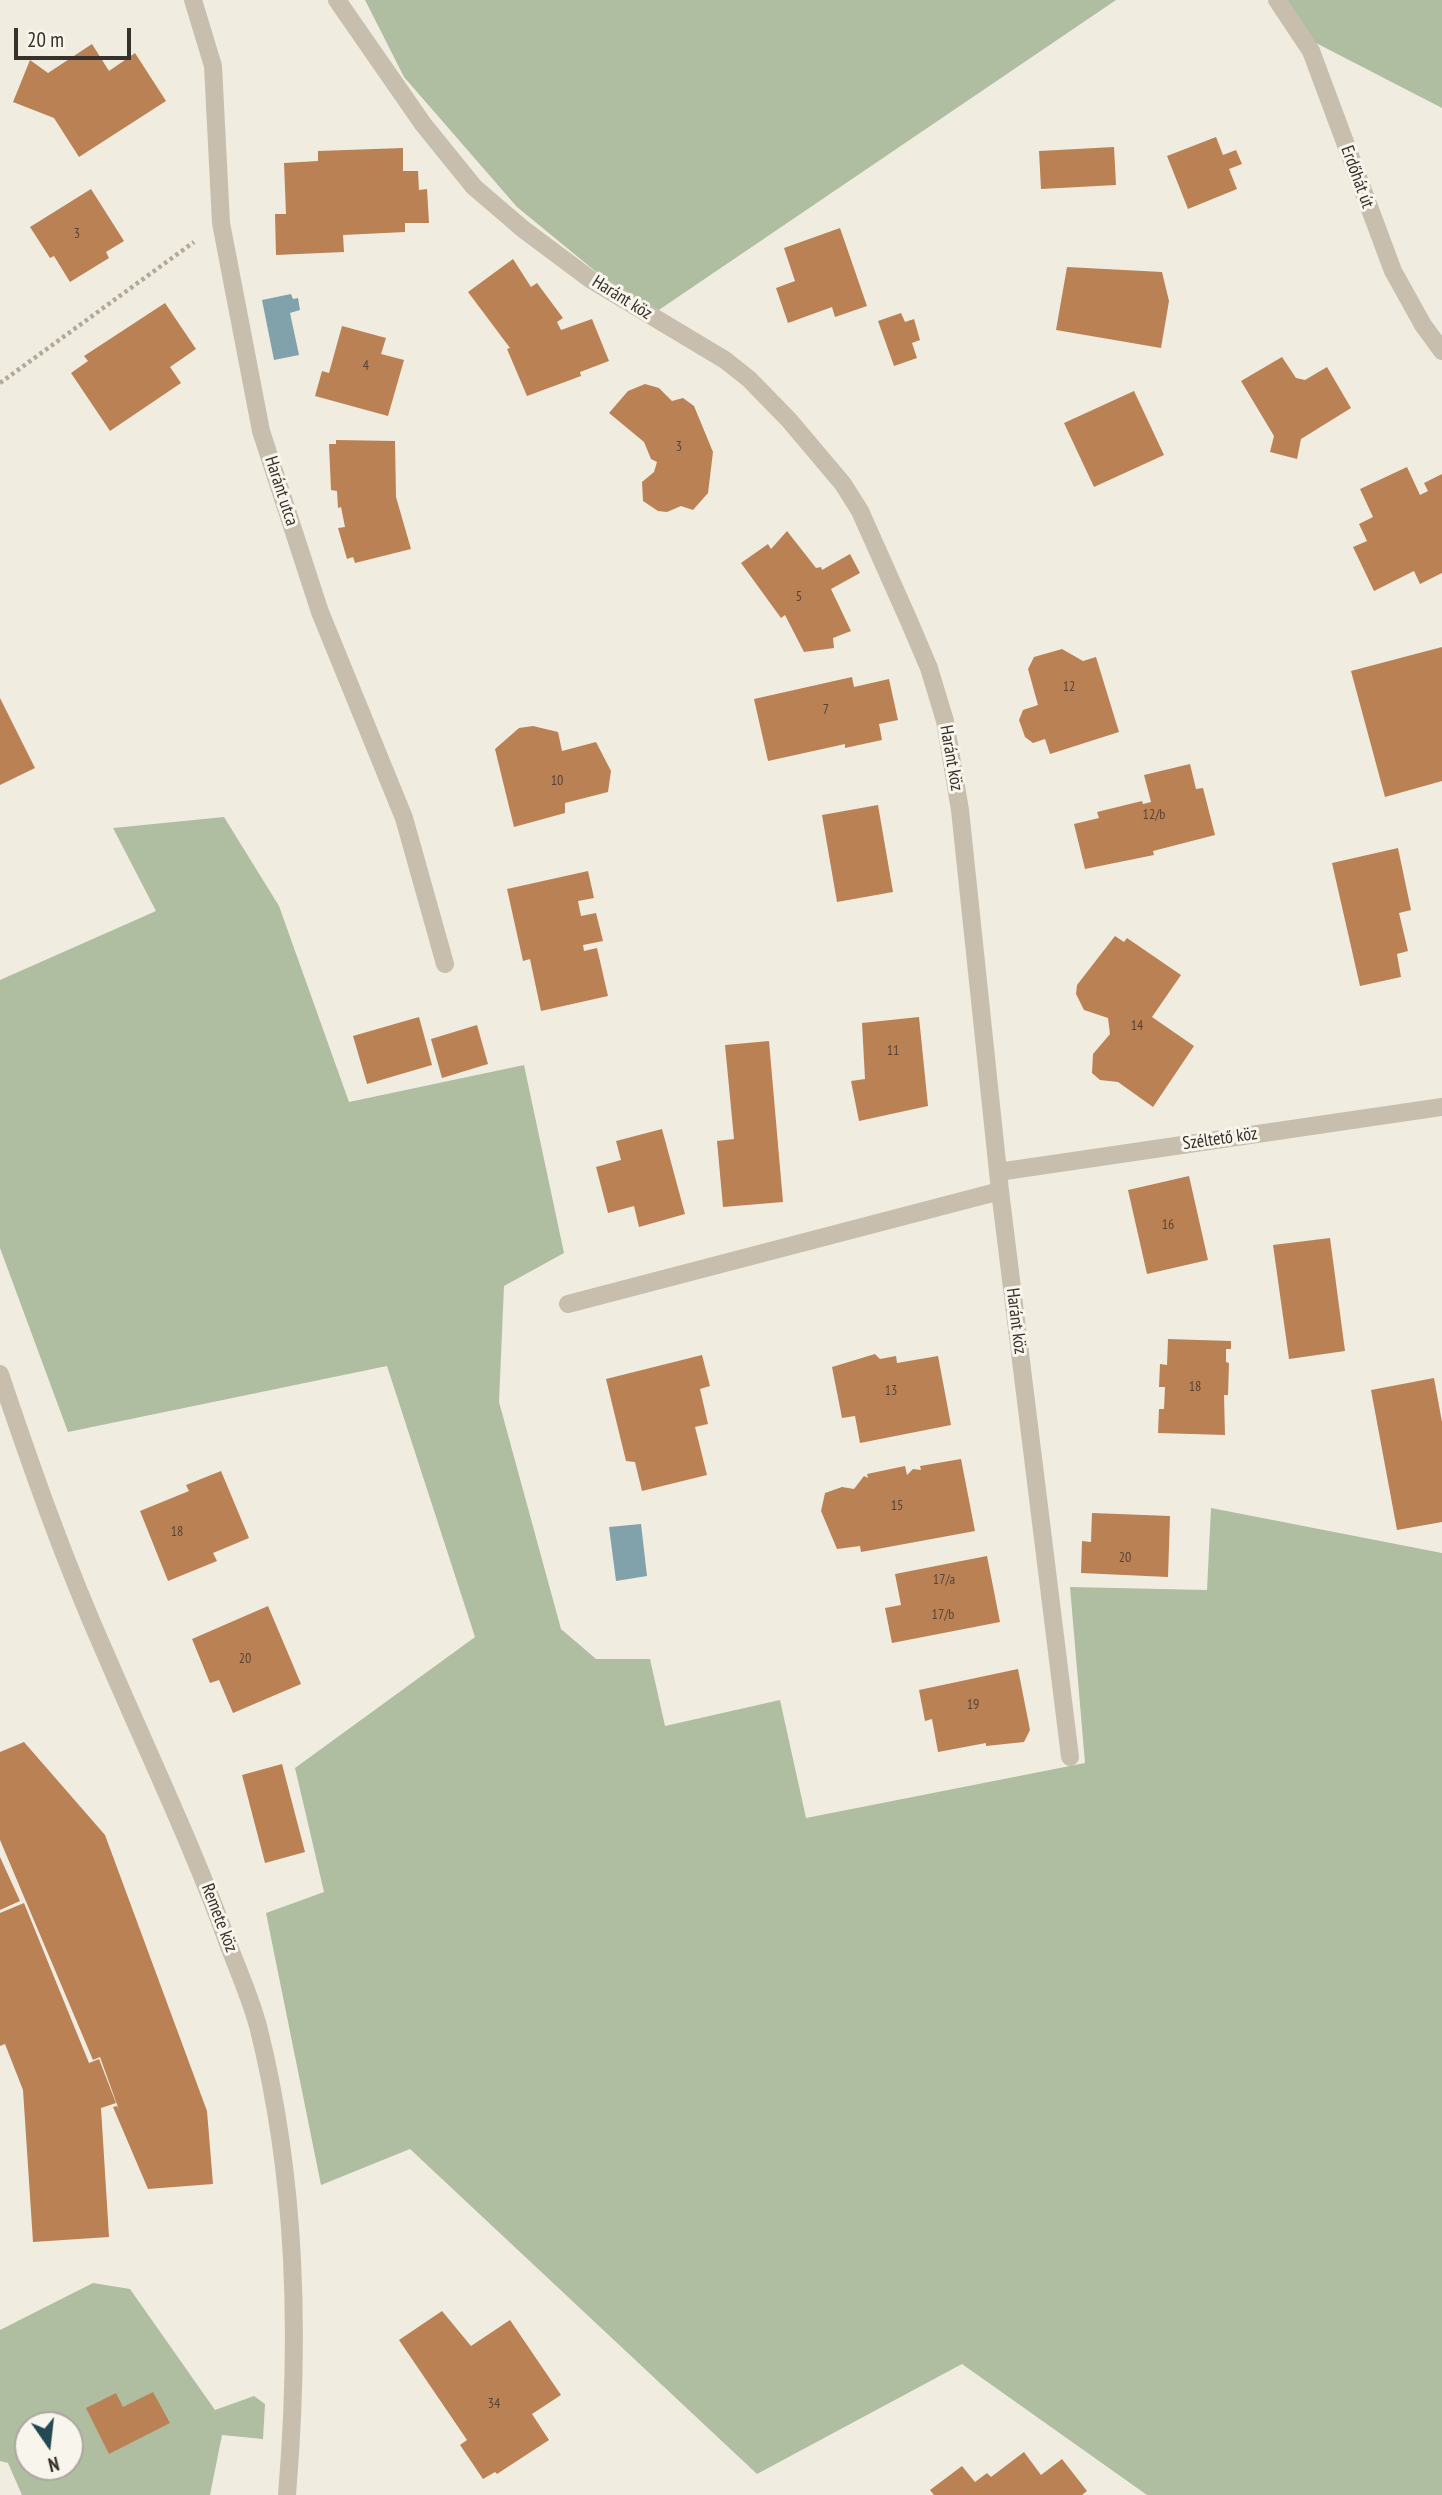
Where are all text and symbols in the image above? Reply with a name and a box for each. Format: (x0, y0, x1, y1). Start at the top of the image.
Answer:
scale bar (18, 14, 135, 58)
text: 20 m (27, 26, 64, 53)
street label: Erdőhát út (1336, 143, 1378, 211)
house number: 3 (74, 226, 80, 242)
street label: Haránt köz (588, 271, 656, 325)
house number: 4 (363, 358, 369, 374)
house number: 3 (676, 439, 682, 455)
street label: Haránt utca (260, 453, 302, 529)
house number: 5 (796, 589, 802, 605)
house number: 12 (1063, 679, 1075, 695)
house number: 7 (823, 702, 829, 718)
street label: Haránt köz (935, 723, 967, 793)
house number: 10 (551, 773, 563, 789)
house number: 12/b (1143, 807, 1165, 823)
house number: 14 (1131, 1018, 1143, 1034)
house number: 11 (887, 1043, 899, 1059)
street label: Széltető köz (1181, 1123, 1259, 1155)
house number: 16 (1162, 1217, 1174, 1233)
street label: Haránt köz (1001, 1287, 1031, 1355)
house number: 18 (1189, 1379, 1201, 1395)
house number: 13 (885, 1383, 897, 1399)
house number: 15 (891, 1498, 903, 1514)
house number: 18 (171, 1524, 183, 1540)
house number: 20 (1119, 1550, 1131, 1566)
house number: 17/a (933, 1572, 955, 1588)
house number: 17/b (932, 1607, 954, 1623)
house number: 20 (239, 1651, 251, 1667)
house number: 19 (967, 1697, 979, 1713)
street label: Remete köz (196, 1881, 242, 1955)
house number: 34 (488, 2396, 500, 2412)
north arrow (14, 2411, 84, 2481)
text: N (46, 2452, 61, 2477)

